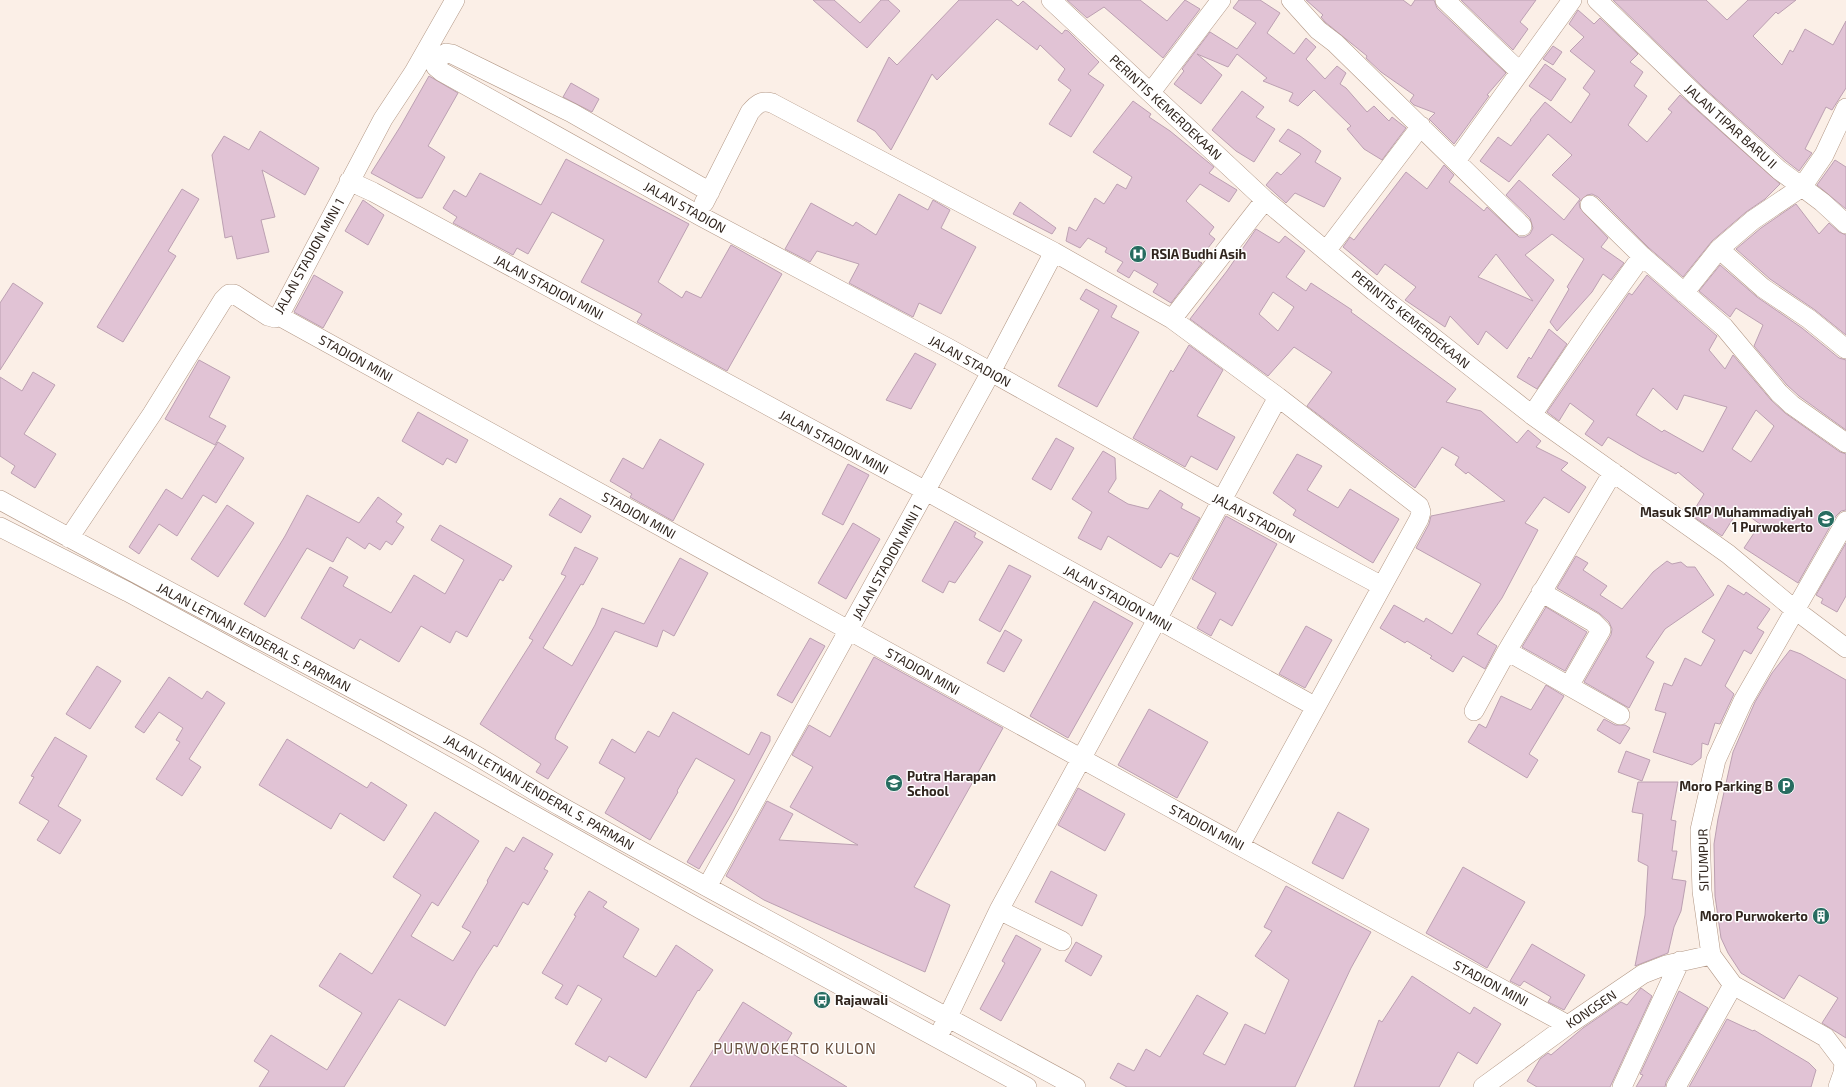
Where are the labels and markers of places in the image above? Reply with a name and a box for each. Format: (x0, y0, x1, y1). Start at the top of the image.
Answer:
hospital icon: RSIA Budhi Asih (1128, 244, 1148, 264)
place label: RSIA Budhi Asih (1151, 246, 1246, 262)
place label: Masuk SMP Muhammadiyah 1 Purwokerto (1640, 504, 1813, 535)
school or university icon: Masuk SMP Muhammadiyah 1 Purwokerto (1816, 509, 1836, 529)
place label: Putra Harapan School (907, 768, 996, 799)
school or university icon: Putra Harapan School (884, 773, 904, 793)
parking icon: Moro Parking B (1776, 776, 1796, 796)
place label: Moro Parking B (1679, 778, 1773, 794)
building icon: Moro Purwokerto (1811, 906, 1831, 926)
place label: Moro Purwokerto (1700, 908, 1808, 924)
bus stop icon: Rajawali (812, 990, 832, 1010)
place label: Rajawali (835, 992, 888, 1008)

